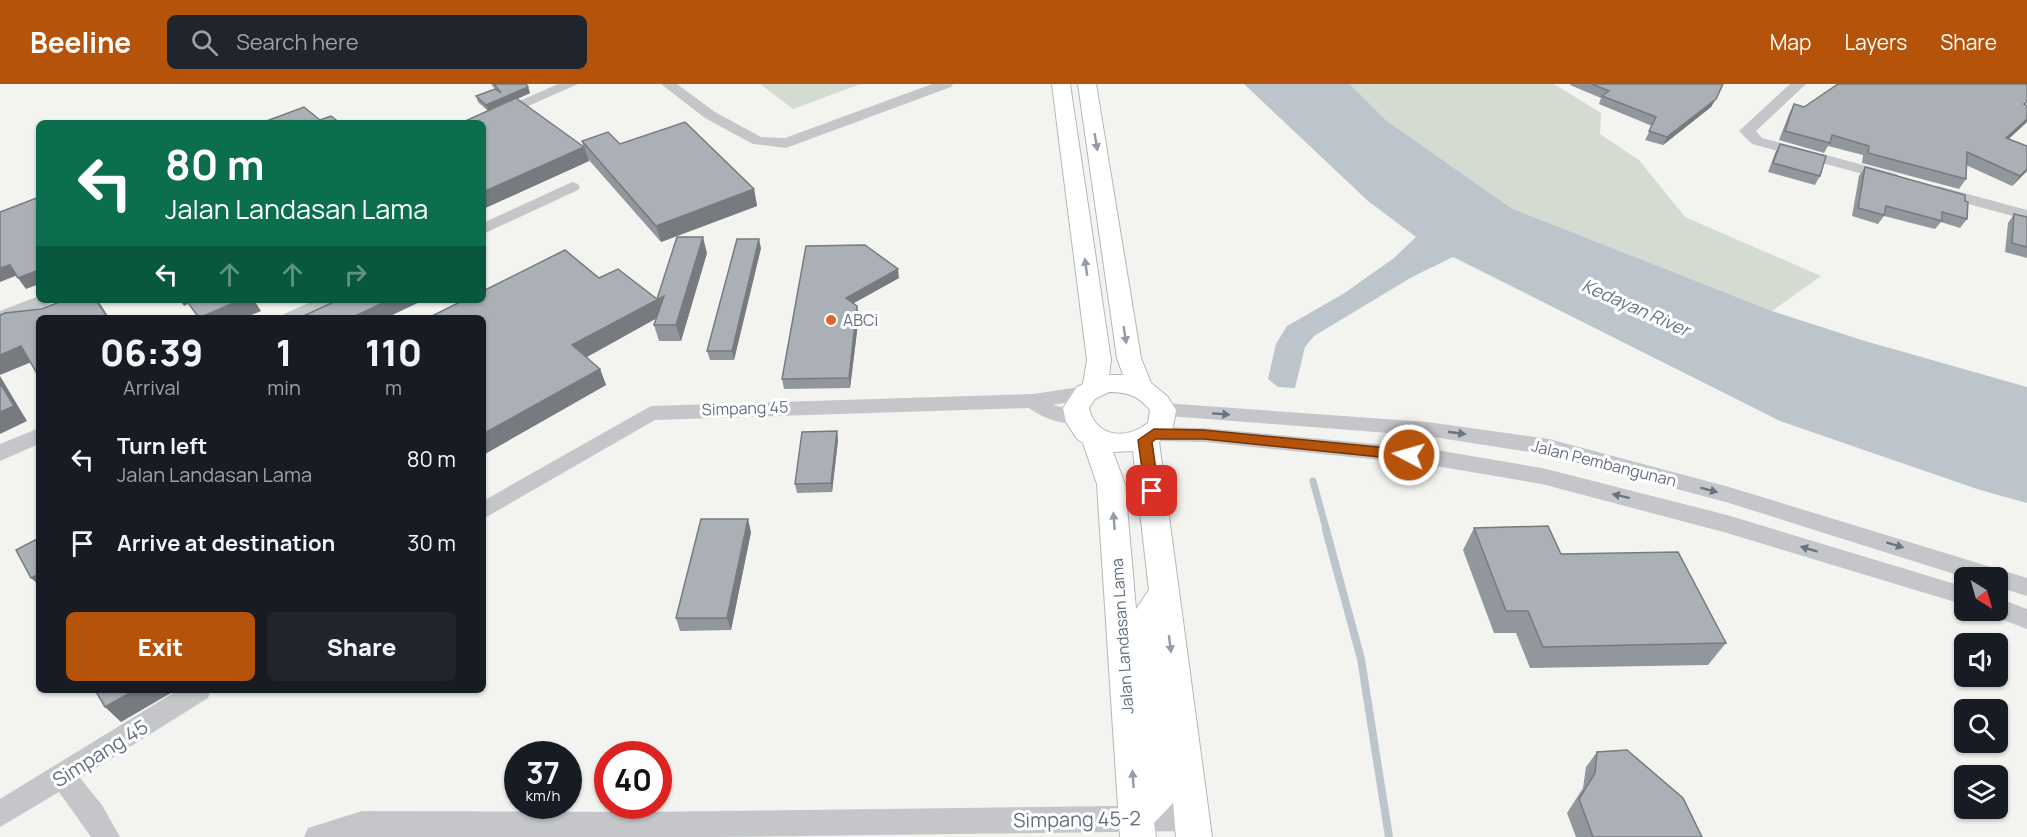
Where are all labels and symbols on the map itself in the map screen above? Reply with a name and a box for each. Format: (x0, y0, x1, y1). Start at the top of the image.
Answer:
one-way arrow (1092, 132, 1101, 151)
one-way arrow (1081, 257, 1091, 276)
water label: Kedayan River (1578, 273, 1696, 342)
place label: ABCi (843, 309, 878, 331)
marker: ABCi (824, 313, 838, 327)
one-way arrow (1121, 325, 1130, 344)
street label: Simpang 45 (701, 395, 789, 421)
one-way arrow (1212, 410, 1231, 419)
position arrow (1377, 423, 1441, 487)
one-way arrow (1448, 429, 1467, 438)
street label: Jalan Pembangunan (1529, 434, 1679, 492)
pin (1126, 465, 1177, 516)
one-way arrow (1699, 485, 1718, 495)
one-way arrow (1612, 491, 1630, 501)
one-way arrow (1109, 512, 1119, 531)
one-way arrow (1887, 541, 1905, 550)
one-way arrow (1800, 544, 1818, 553)
street label: Jalan Landasan Lama (1106, 557, 1138, 715)
north arrow (1954, 567, 2008, 621)
one-way arrow (1166, 634, 1175, 653)
street label: Simpang 45 (47, 713, 153, 793)
speed limit sign: 40 (594, 741, 672, 819)
one-way arrow (1128, 769, 1138, 788)
street label: Simpang 45-2 (1013, 804, 1141, 834)

